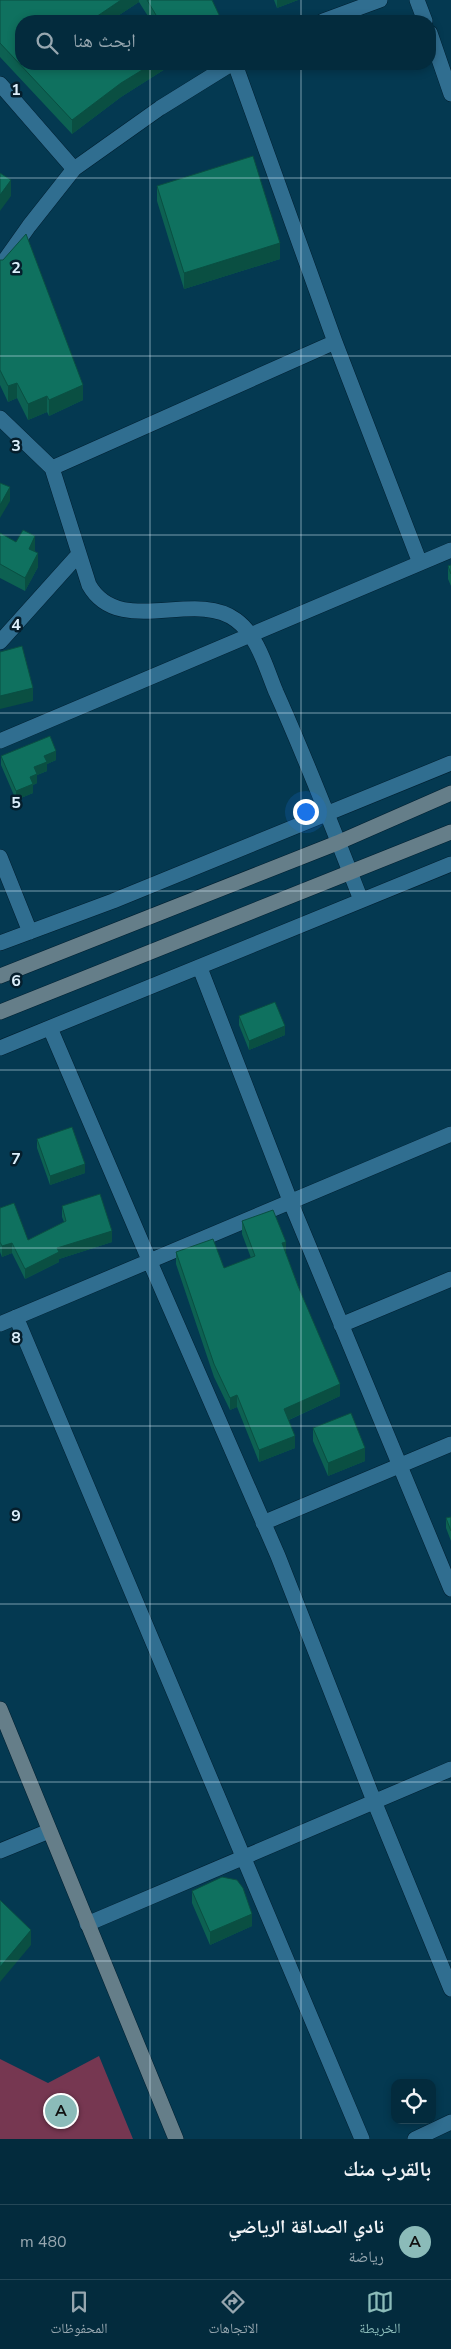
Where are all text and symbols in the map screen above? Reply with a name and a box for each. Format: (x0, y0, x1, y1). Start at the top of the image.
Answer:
search box (15, 15, 436, 70)
text: ابحث هنا (73, 28, 136, 54)
icon: search (33, 29, 61, 57)
text: 1 (11, 79, 21, 101)
text: 2 (11, 257, 21, 279)
text: 3 (11, 435, 21, 457)
text: 4 (11, 614, 21, 636)
text: 5 (11, 792, 21, 814)
your location (293, 799, 319, 825)
text: 6 (11, 970, 21, 992)
text: 7 (11, 1148, 21, 1170)
text: 8 (11, 1327, 21, 1349)
text: 9 (11, 1505, 21, 1527)
map controls (391, 2079, 436, 2124)
button: locate (391, 2079, 436, 2124)
pin: A (45, 2092, 77, 2130)
text: بالقرب منك (343, 2155, 431, 2183)
text: نادي الصداقة الرياضي (228, 2214, 384, 2240)
text: 480 m (20, 2231, 67, 2253)
text: A (409, 2231, 421, 2253)
text: رياضة (348, 2246, 384, 2268)
tab: المحفوظات (51, 2288, 107, 2342)
tab: الاتجاهات (209, 2288, 258, 2342)
tab: الخريطة (359, 2288, 400, 2342)

